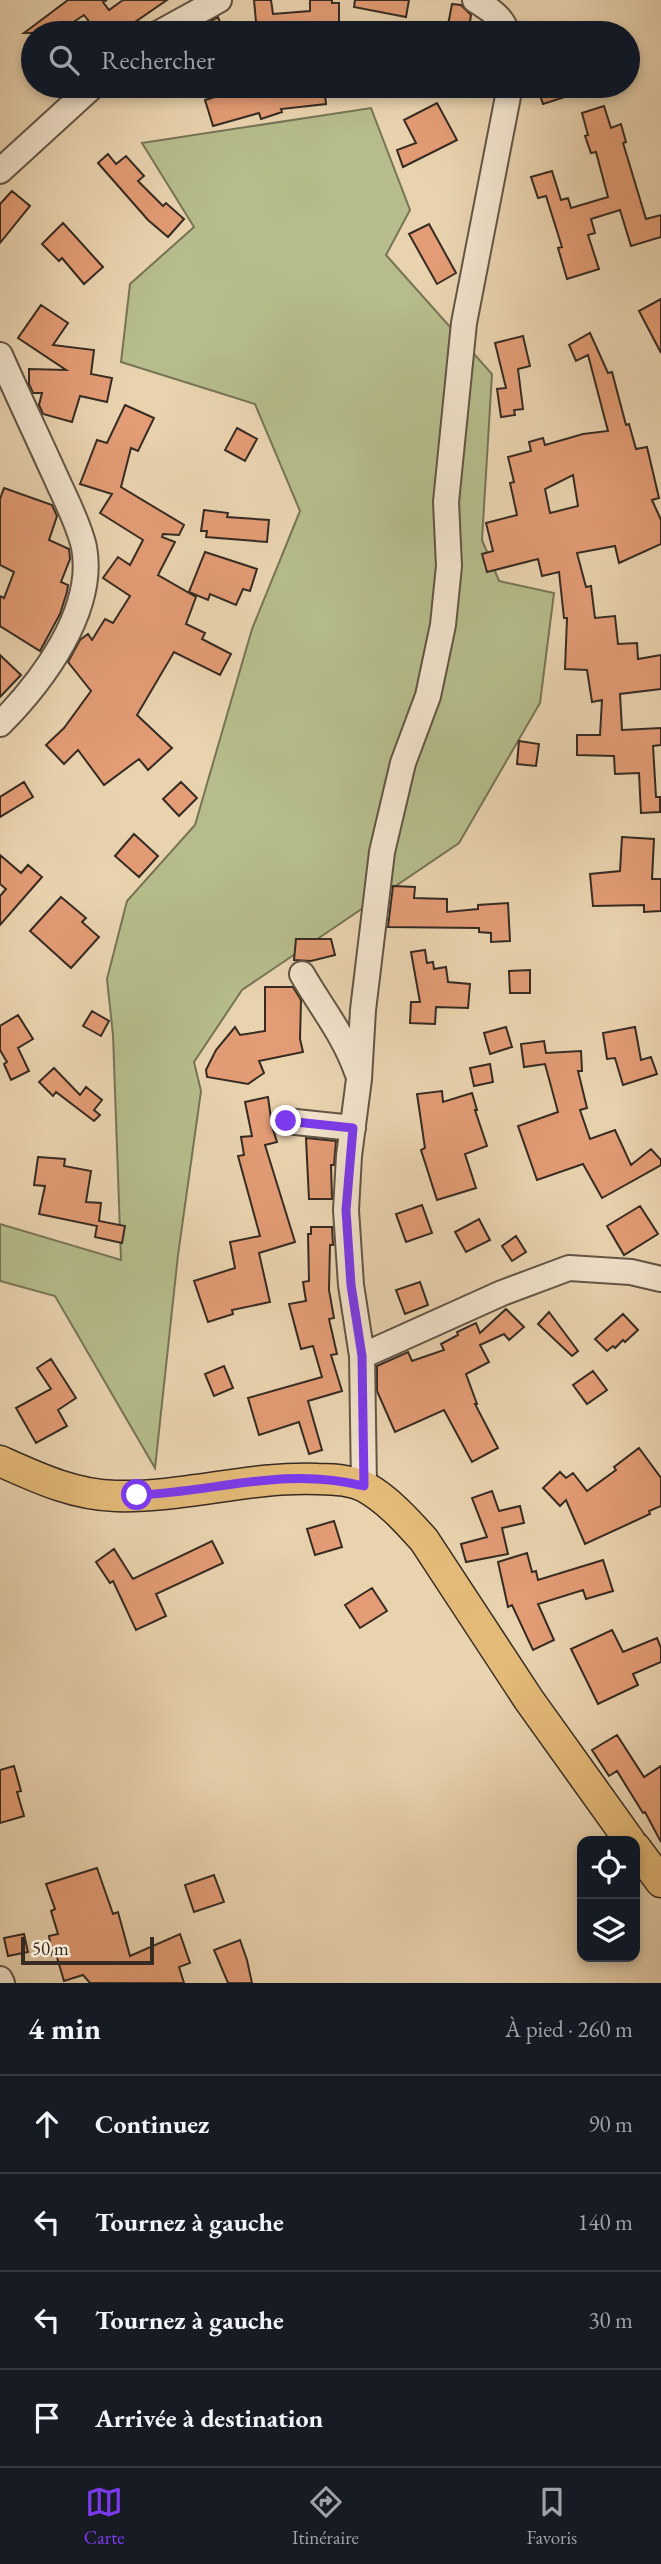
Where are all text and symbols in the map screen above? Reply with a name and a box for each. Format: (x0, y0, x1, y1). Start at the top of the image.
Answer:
search box (21, 21, 640, 98)
icon: search (45, 41, 83, 79)
text: Rechercher (101, 43, 215, 77)
route end (270, 1105, 301, 1136)
route start (121, 1479, 152, 1510)
map controls (577, 1836, 640, 1962)
button: locate (577, 1836, 640, 1899)
button: layers (577, 1899, 640, 1962)
scale bar (21, 1934, 154, 1966)
text: 50 m (32, 1936, 69, 1961)
text: 4 min (28, 2009, 101, 2048)
text: À pied · 260 m (505, 2014, 633, 2044)
icon: ahead (28, 2105, 66, 2143)
text: Continuez (95, 2107, 209, 2141)
text: 90 m (588, 2109, 633, 2139)
icon: left (28, 2203, 66, 2241)
text: Tournez à gauche (95, 2205, 284, 2239)
text: 140 m (577, 2207, 633, 2237)
icon: left (28, 2301, 66, 2339)
text: Tournez à gauche (95, 2303, 284, 2337)
text: 30 m (588, 2305, 633, 2335)
icon: arrive (28, 2399, 66, 2437)
text: Arrivée à destination (95, 2401, 323, 2435)
tab: Carte (84, 2483, 125, 2550)
tab: Itinéraire (292, 2483, 359, 2550)
tab: Favoris (526, 2483, 577, 2550)

